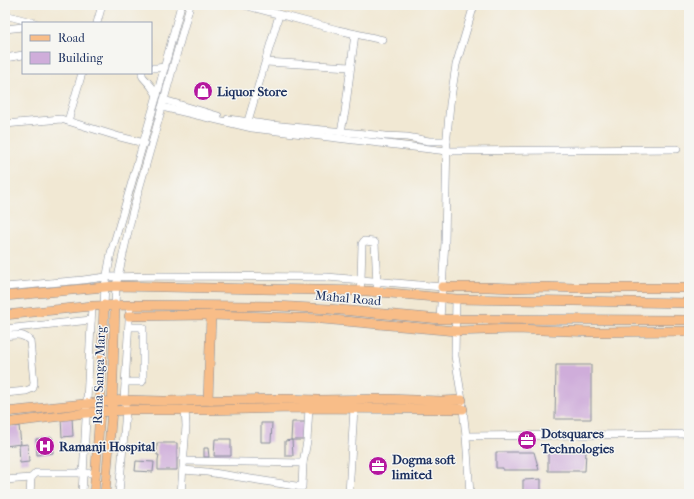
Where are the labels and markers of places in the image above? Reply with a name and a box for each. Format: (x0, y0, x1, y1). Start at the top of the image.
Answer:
shop icon: Liquor Store (192, 80, 214, 102)
place label: Liquor Store (217, 84, 288, 100)
place label: Dotsquares Technologies (540, 426, 614, 457)
office icon: Dotsquares Technologies (516, 429, 538, 451)
hospital icon: Ramanji Hospital (34, 435, 56, 457)
place label: Ramanji Hospital (59, 439, 156, 455)
place label: Dogma soft limited (391, 452, 456, 482)
office icon: Dogma soft limited (367, 455, 389, 477)

